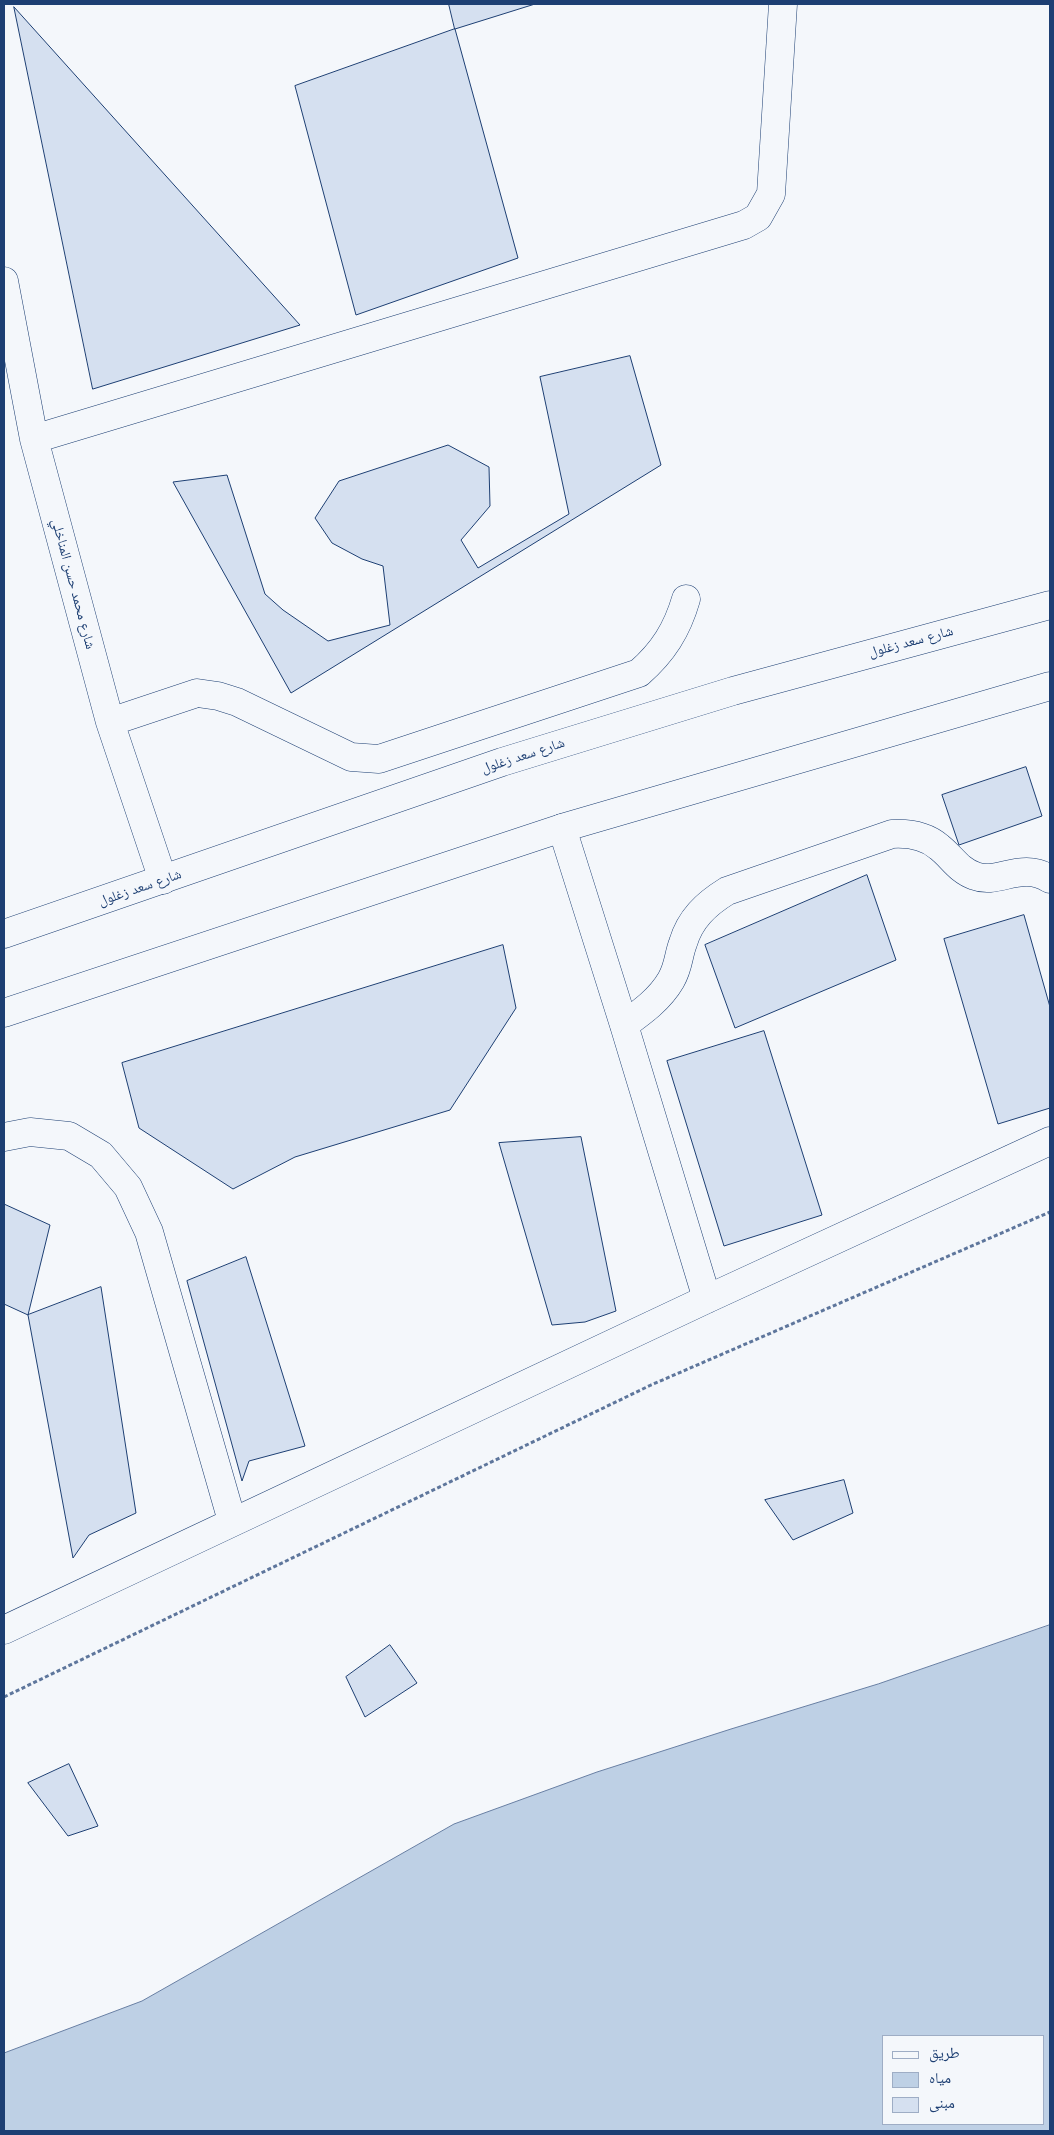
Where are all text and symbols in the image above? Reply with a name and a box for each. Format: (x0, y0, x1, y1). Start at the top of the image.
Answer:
street label: شارع محمد حسن المناخلي (47, 517, 99, 651)
street label: شارع سعد زغلول (867, 623, 955, 661)
street label: شارع سعد زغلول (479, 735, 567, 777)
street label: شارع سعد زغلول (96, 866, 184, 910)
legend (882, 2035, 1044, 2125)
text: طريق (929, 2044, 960, 2061)
text: مياه (929, 2069, 951, 2086)
text: مبنى (929, 2094, 955, 2111)

